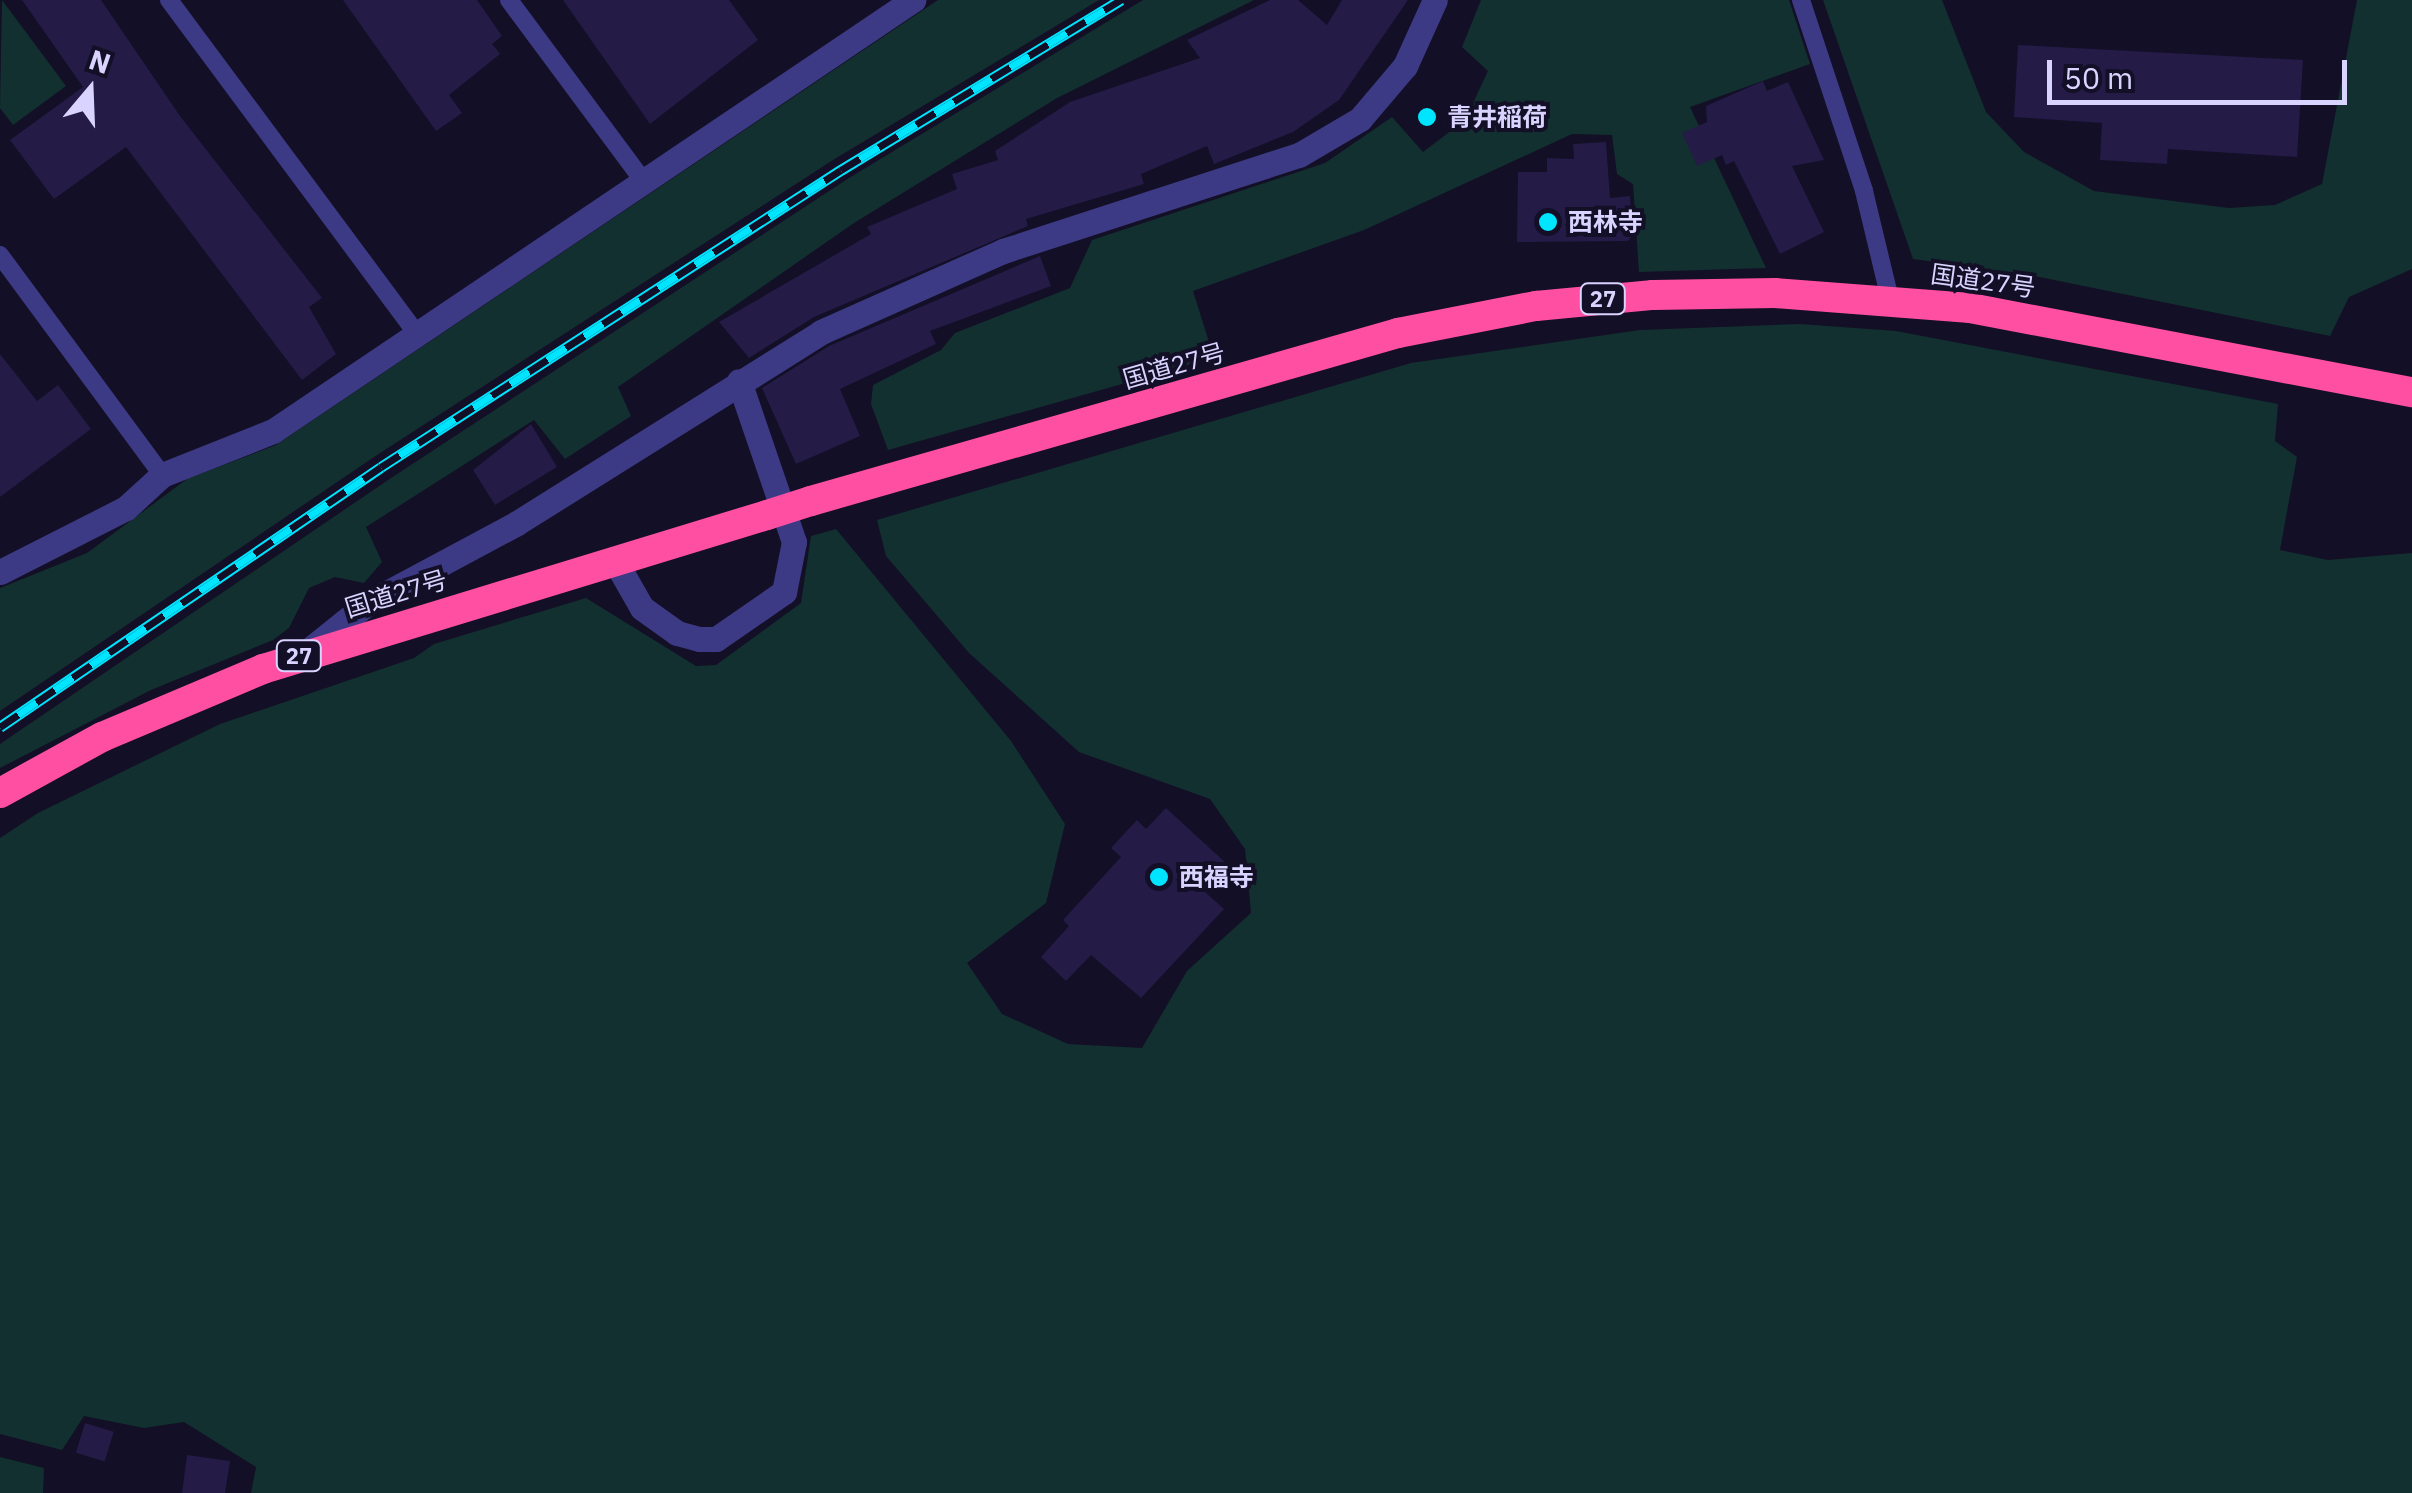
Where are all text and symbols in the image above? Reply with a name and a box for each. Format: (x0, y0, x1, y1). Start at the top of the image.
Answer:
north arrow (40, 40, 140, 140)
text: N (84, 40, 116, 82)
scale bar (2052, 40, 2352, 102)
text: 50 m (2064, 58, 2133, 97)
place label: 青井稲荷 (1447, 102, 1547, 132)
marker: 青井稲荷 (1416, 106, 1438, 128)
place label: 西林寺 (1568, 207, 1643, 237)
marker: 西林寺 (1537, 211, 1559, 233)
street label: 国道27号 (1929, 259, 2037, 303)
road number: 27 (1578, 282, 1628, 316)
street label: 国道27号 (1119, 337, 1229, 395)
street label: 国道27号 (341, 564, 451, 624)
road number: 27 (274, 639, 324, 673)
place label: 西福寺 (1179, 862, 1254, 892)
marker: 西福寺 (1148, 866, 1170, 888)

